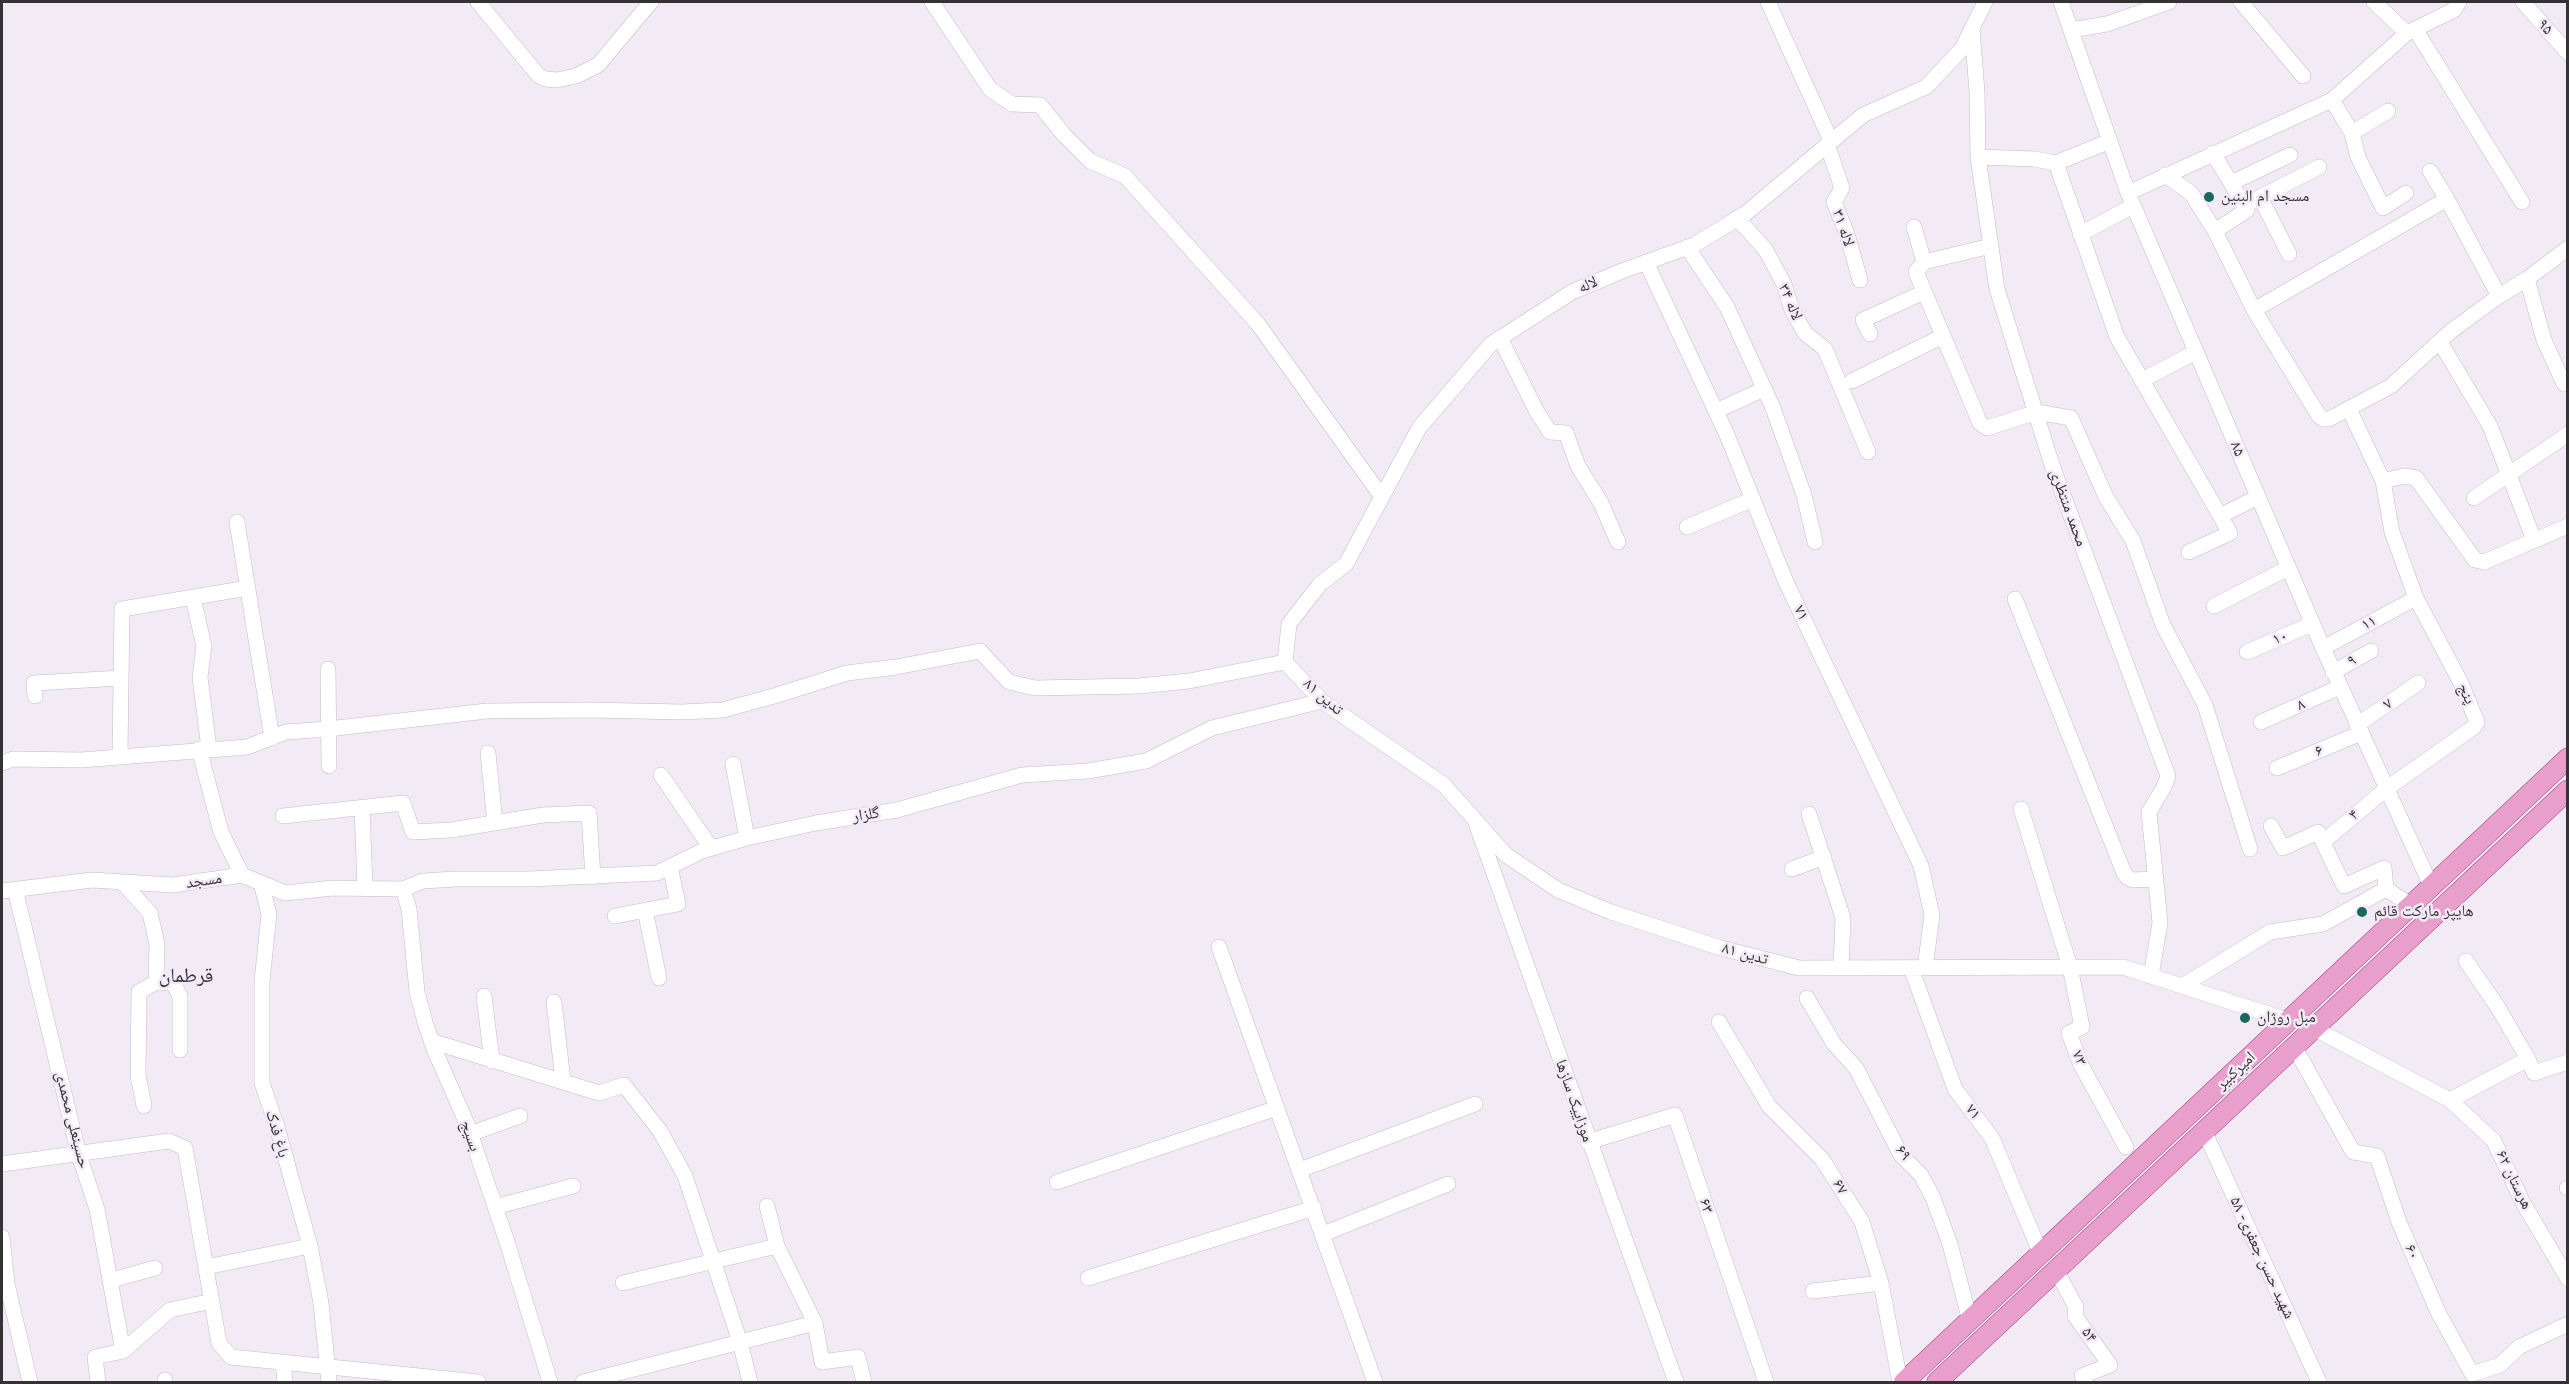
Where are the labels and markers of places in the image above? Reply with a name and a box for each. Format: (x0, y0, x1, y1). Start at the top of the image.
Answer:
place label: مسجد ام البنین (2221, 187, 2309, 207)
marker: مسجد ام البنین (2202, 190, 2216, 204)
place label: هایپر مارکت قائم (2374, 902, 2474, 922)
marker: هایپر مارکت قائم (2355, 905, 2369, 919)
place label: مبل روژان (2257, 1008, 2316, 1028)
marker: مبل روژان (2238, 1011, 2252, 1025)

